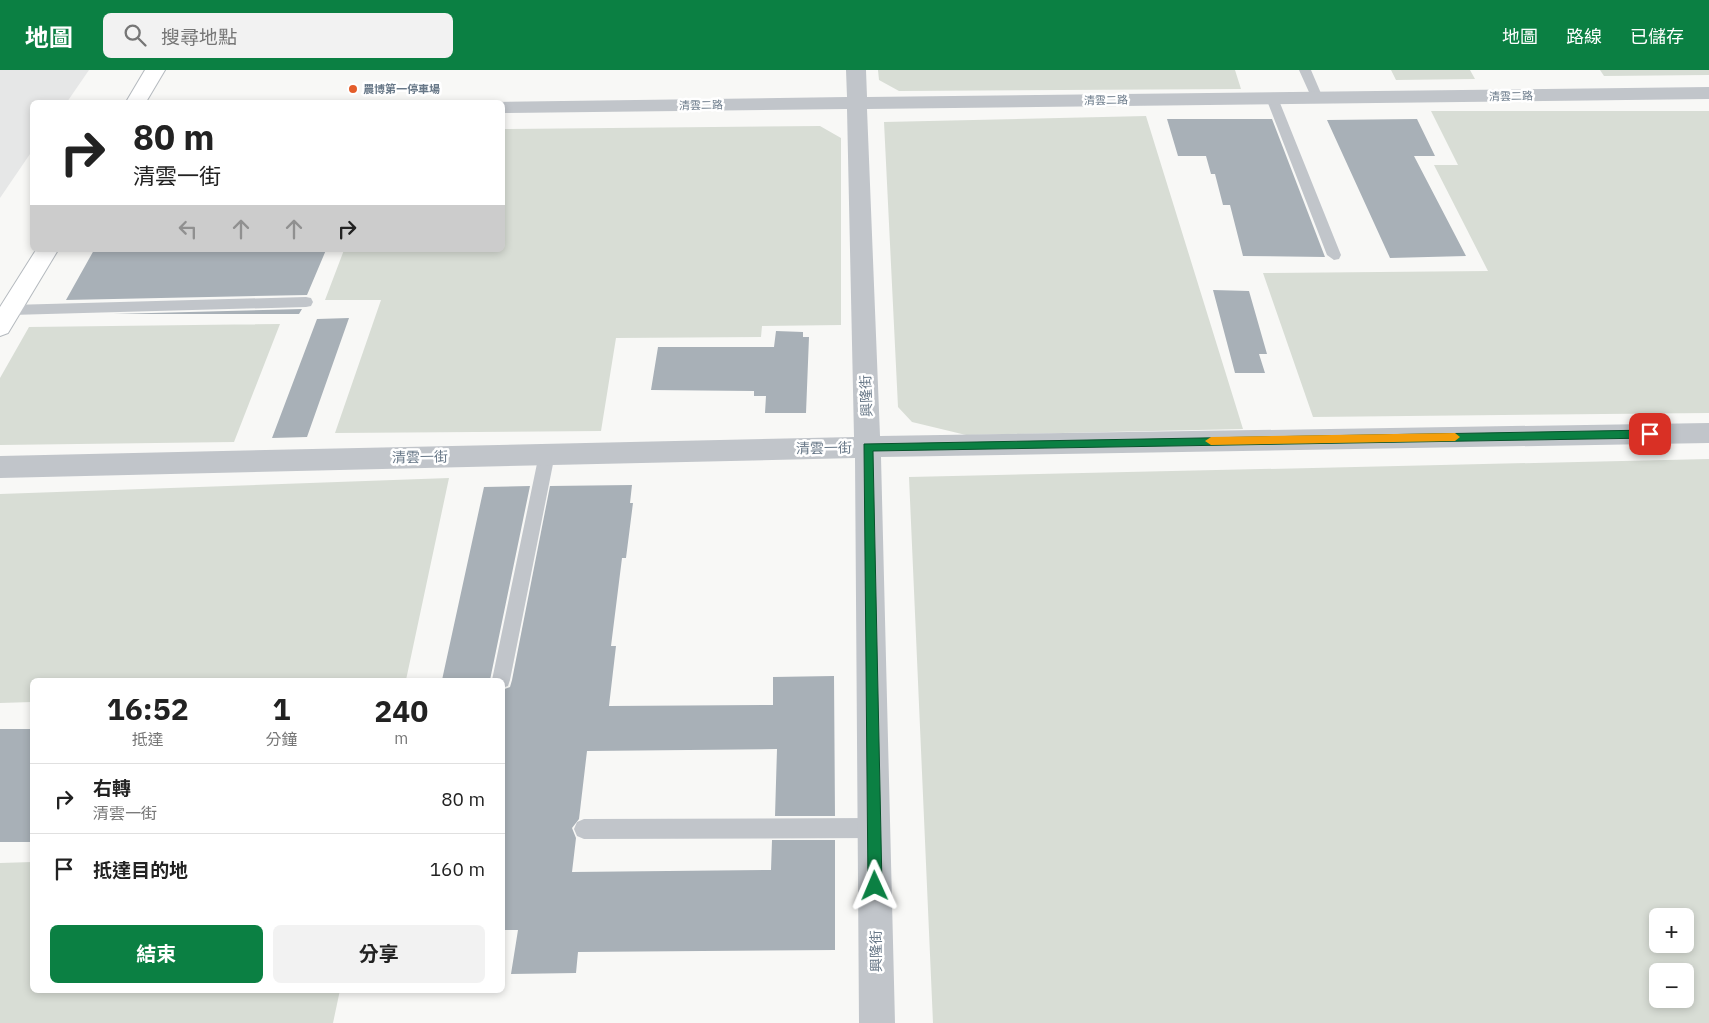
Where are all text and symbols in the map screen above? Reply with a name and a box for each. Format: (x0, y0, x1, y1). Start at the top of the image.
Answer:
search box (103, 13, 453, 58)
text: 地圖 (25, 21, 73, 53)
icon: search (121, 21, 149, 49)
text: 搜尋地點 (161, 25, 237, 49)
text: 地圖 (1502, 25, 1538, 48)
text: 路線 (1566, 25, 1602, 48)
text: 已儲存 (1630, 25, 1684, 48)
place label: 農博第一停車場 (363, 82, 440, 96)
marker: 農博第一停車場 (347, 83, 359, 95)
street label: 清雲二路 (1489, 89, 1533, 103)
street label: 清雲二路 (1084, 93, 1128, 107)
street label: 清雲二路 (679, 98, 723, 112)
text: 80 m (133, 114, 215, 160)
icon: right (50, 120, 115, 185)
text: 清雲一街 (133, 161, 221, 190)
icon: left (174, 215, 202, 243)
icon: ahead (227, 215, 255, 243)
icon: ahead (280, 215, 308, 243)
icon: right (333, 215, 361, 243)
street label: 興隆街 (856, 375, 876, 417)
pin (1629, 413, 1671, 455)
icon: arrive (1636, 420, 1664, 448)
street label: 清雲一街 (796, 439, 852, 457)
street label: 清雲一街 (392, 448, 448, 466)
text: 16:52 (107, 689, 189, 728)
text: 1 (272, 689, 290, 728)
text: 240 (374, 691, 428, 730)
text: m (394, 728, 408, 748)
text: 抵達 (132, 729, 164, 749)
text: 分鐘 (265, 729, 297, 749)
text: 右轉 (93, 776, 131, 800)
icon: right (50, 785, 78, 813)
text: 80 m (441, 787, 485, 811)
text: 清雲一街 (93, 803, 157, 823)
icon: arrive (50, 855, 78, 883)
text: 160 m (430, 857, 485, 881)
text: 抵達目的地 (93, 858, 188, 882)
position arrow (848, 859, 900, 911)
map controls (1649, 908, 1694, 1008)
button: + (1649, 908, 1694, 953)
button: 結束 (50, 925, 263, 983)
button: 分享 (273, 925, 485, 983)
street label: 興隆街 (867, 930, 885, 972)
button: − (1649, 963, 1694, 1008)

